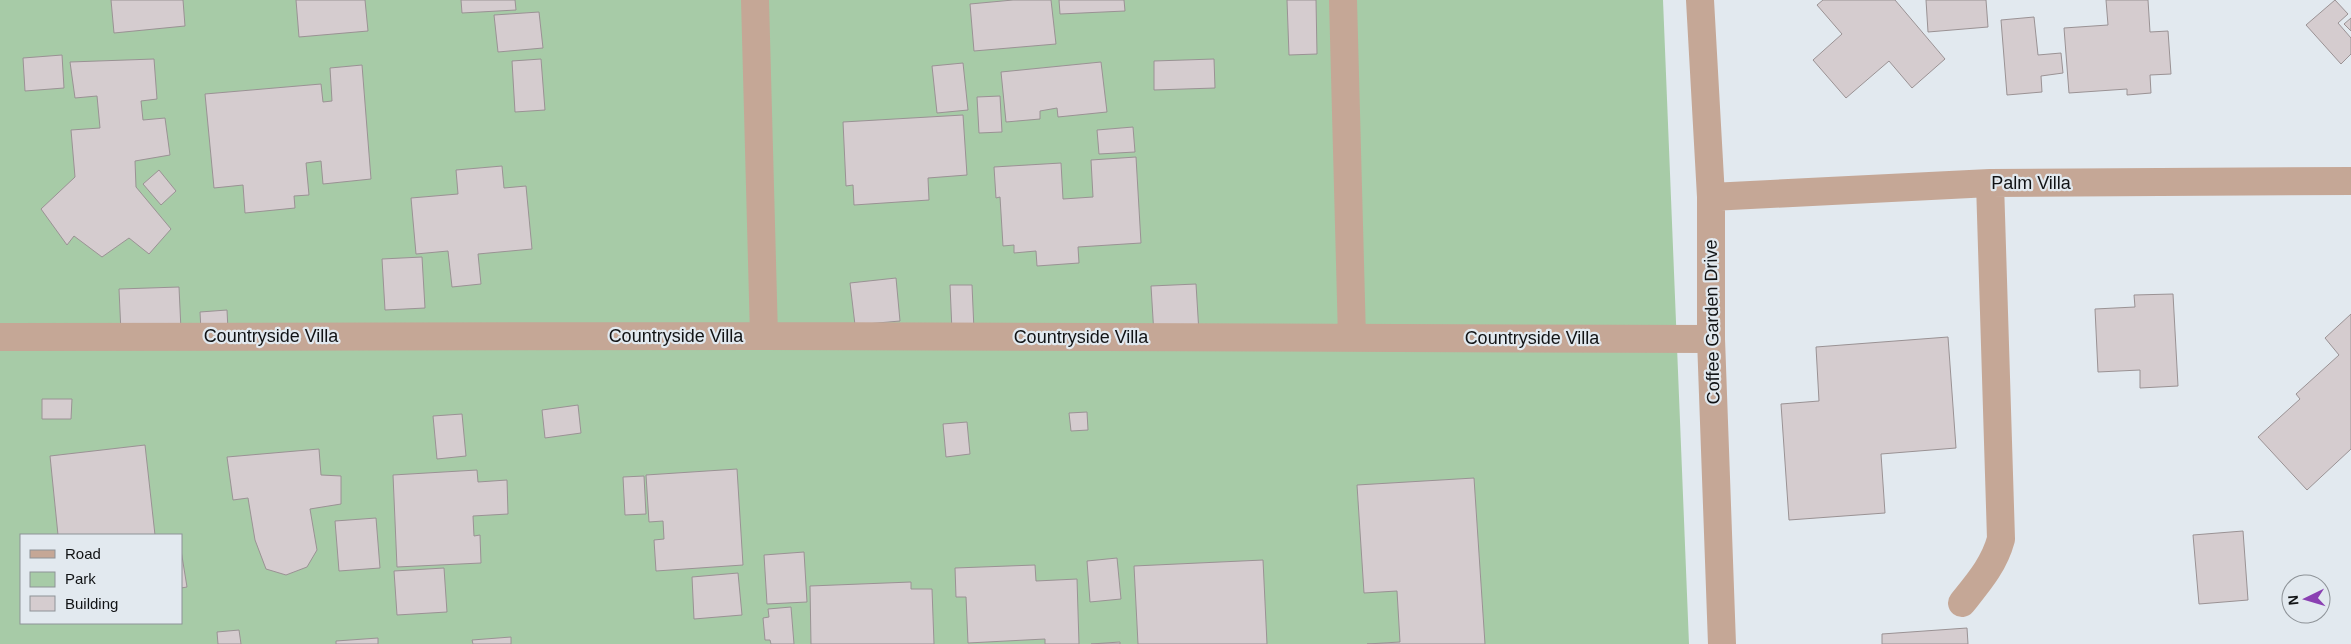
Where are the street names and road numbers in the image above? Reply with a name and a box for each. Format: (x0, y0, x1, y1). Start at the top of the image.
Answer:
street label: Palm Villa (1991, 173, 2072, 193)
street label: Coffee Garden Drive (1701, 239, 1723, 405)
street label: Countryside Villa (204, 326, 339, 346)
street label: Countryside Villa (609, 326, 744, 346)
street label: Countryside Villa (1014, 327, 1149, 347)
street label: Countryside Villa (1465, 328, 1600, 348)

